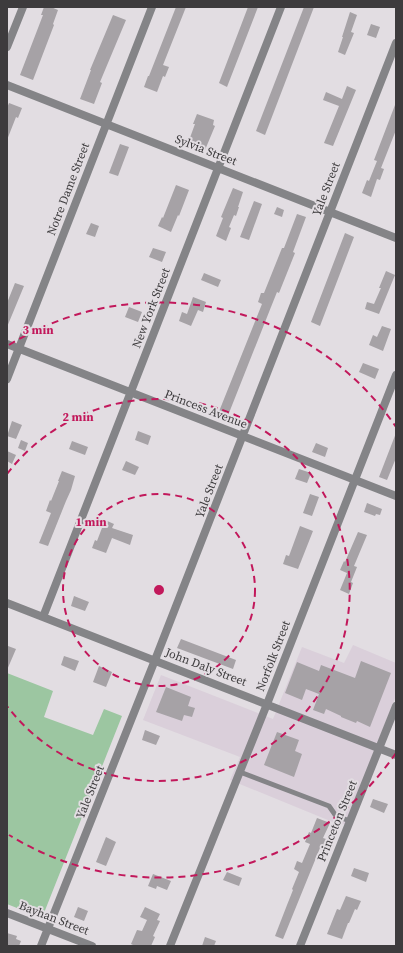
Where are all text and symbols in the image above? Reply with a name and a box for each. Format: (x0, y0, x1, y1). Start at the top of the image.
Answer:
street label: Sylvia Street (173, 131, 239, 169)
street label: Notre Dame Street (43, 140, 93, 238)
street label: Yale Street (308, 160, 344, 218)
street label: New York Street (128, 266, 174, 350)
text: 3 min (22, 322, 54, 338)
street label: Princess Avenue (162, 386, 250, 432)
text: 2 min (62, 409, 94, 425)
street label: Yale Street (191, 462, 227, 520)
text: 1 min (75, 514, 107, 530)
centre of rings (152, 583, 166, 597)
street label: Norfolk Street (252, 618, 294, 694)
street label: John Daly Street (162, 644, 249, 690)
street label: Yale Street (72, 763, 108, 821)
street label: Princeton Street (313, 778, 361, 864)
street label: Bayhan Street (17, 897, 91, 939)

